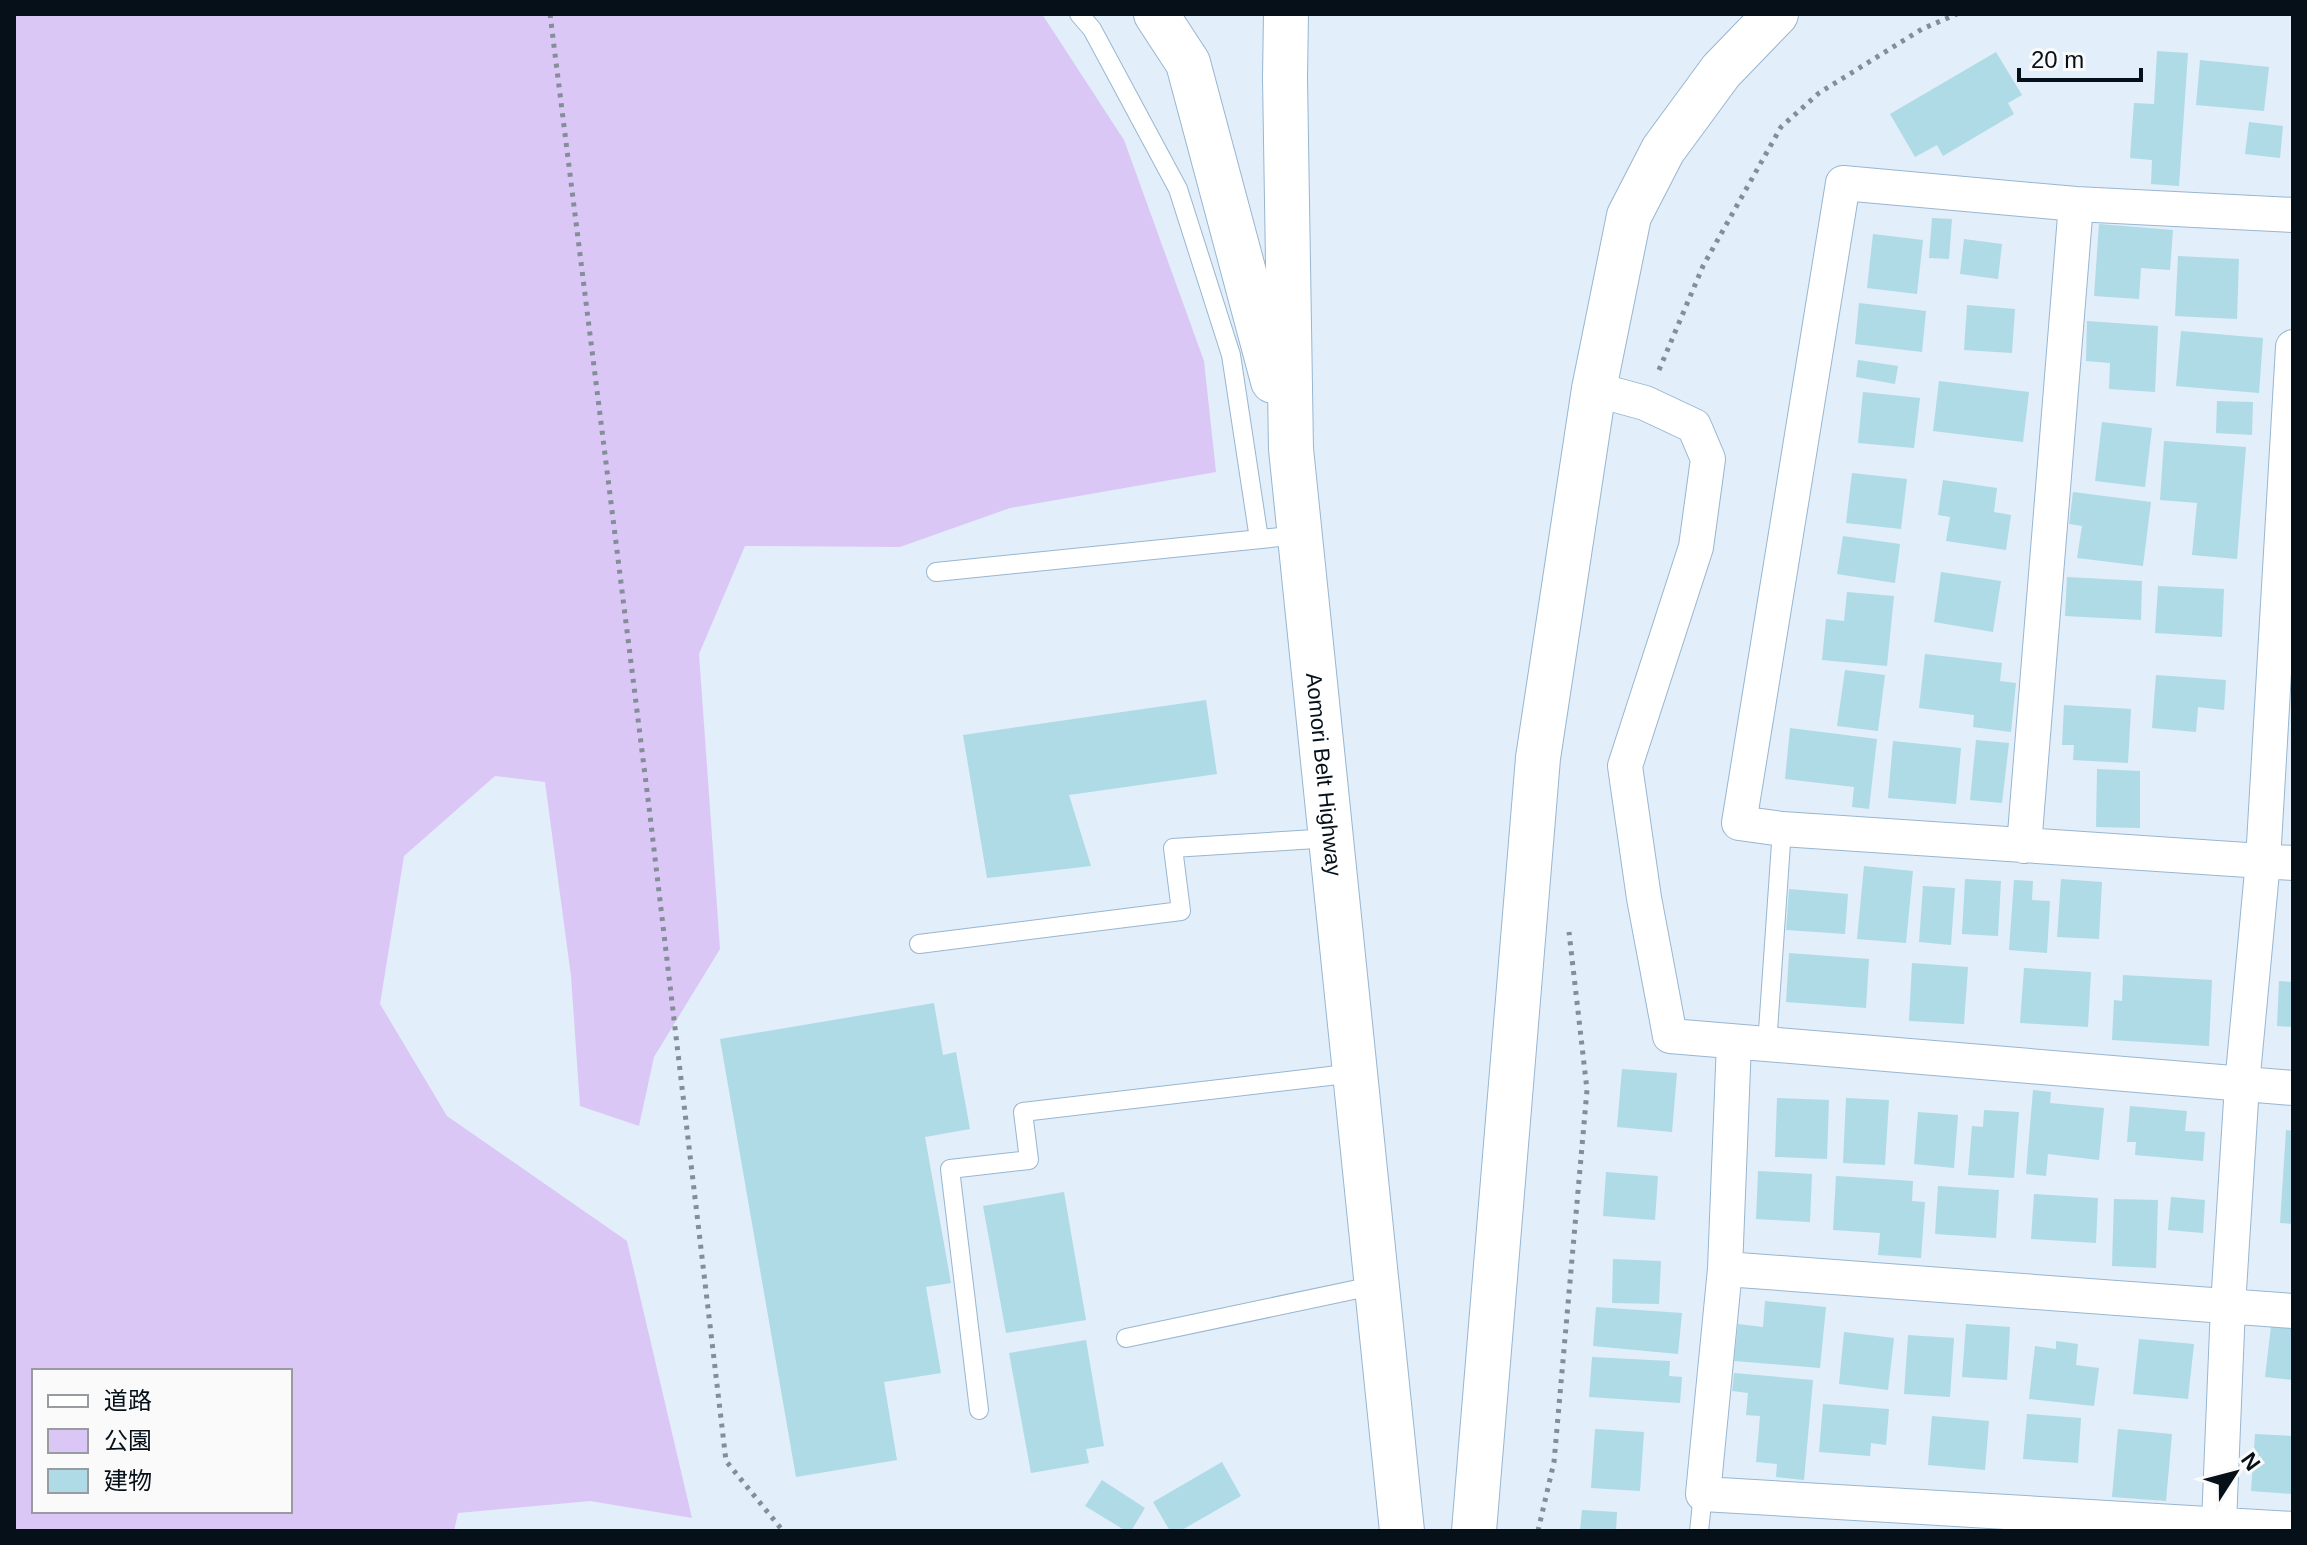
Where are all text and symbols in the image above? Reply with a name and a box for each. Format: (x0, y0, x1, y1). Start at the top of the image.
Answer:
scale bar (2019, 32, 2141, 82)
text: 20 m (2031, 46, 2084, 73)
street label: Aomori Belt Highway (1301, 671, 1347, 877)
legend (32, 1369, 292, 1513)
text: 道路 (104, 1387, 152, 1414)
text: 公園 (104, 1427, 152, 1454)
north arrow (2195, 1433, 2275, 1513)
text: N (2236, 1448, 2266, 1475)
text: 建物 (104, 1467, 152, 1494)

